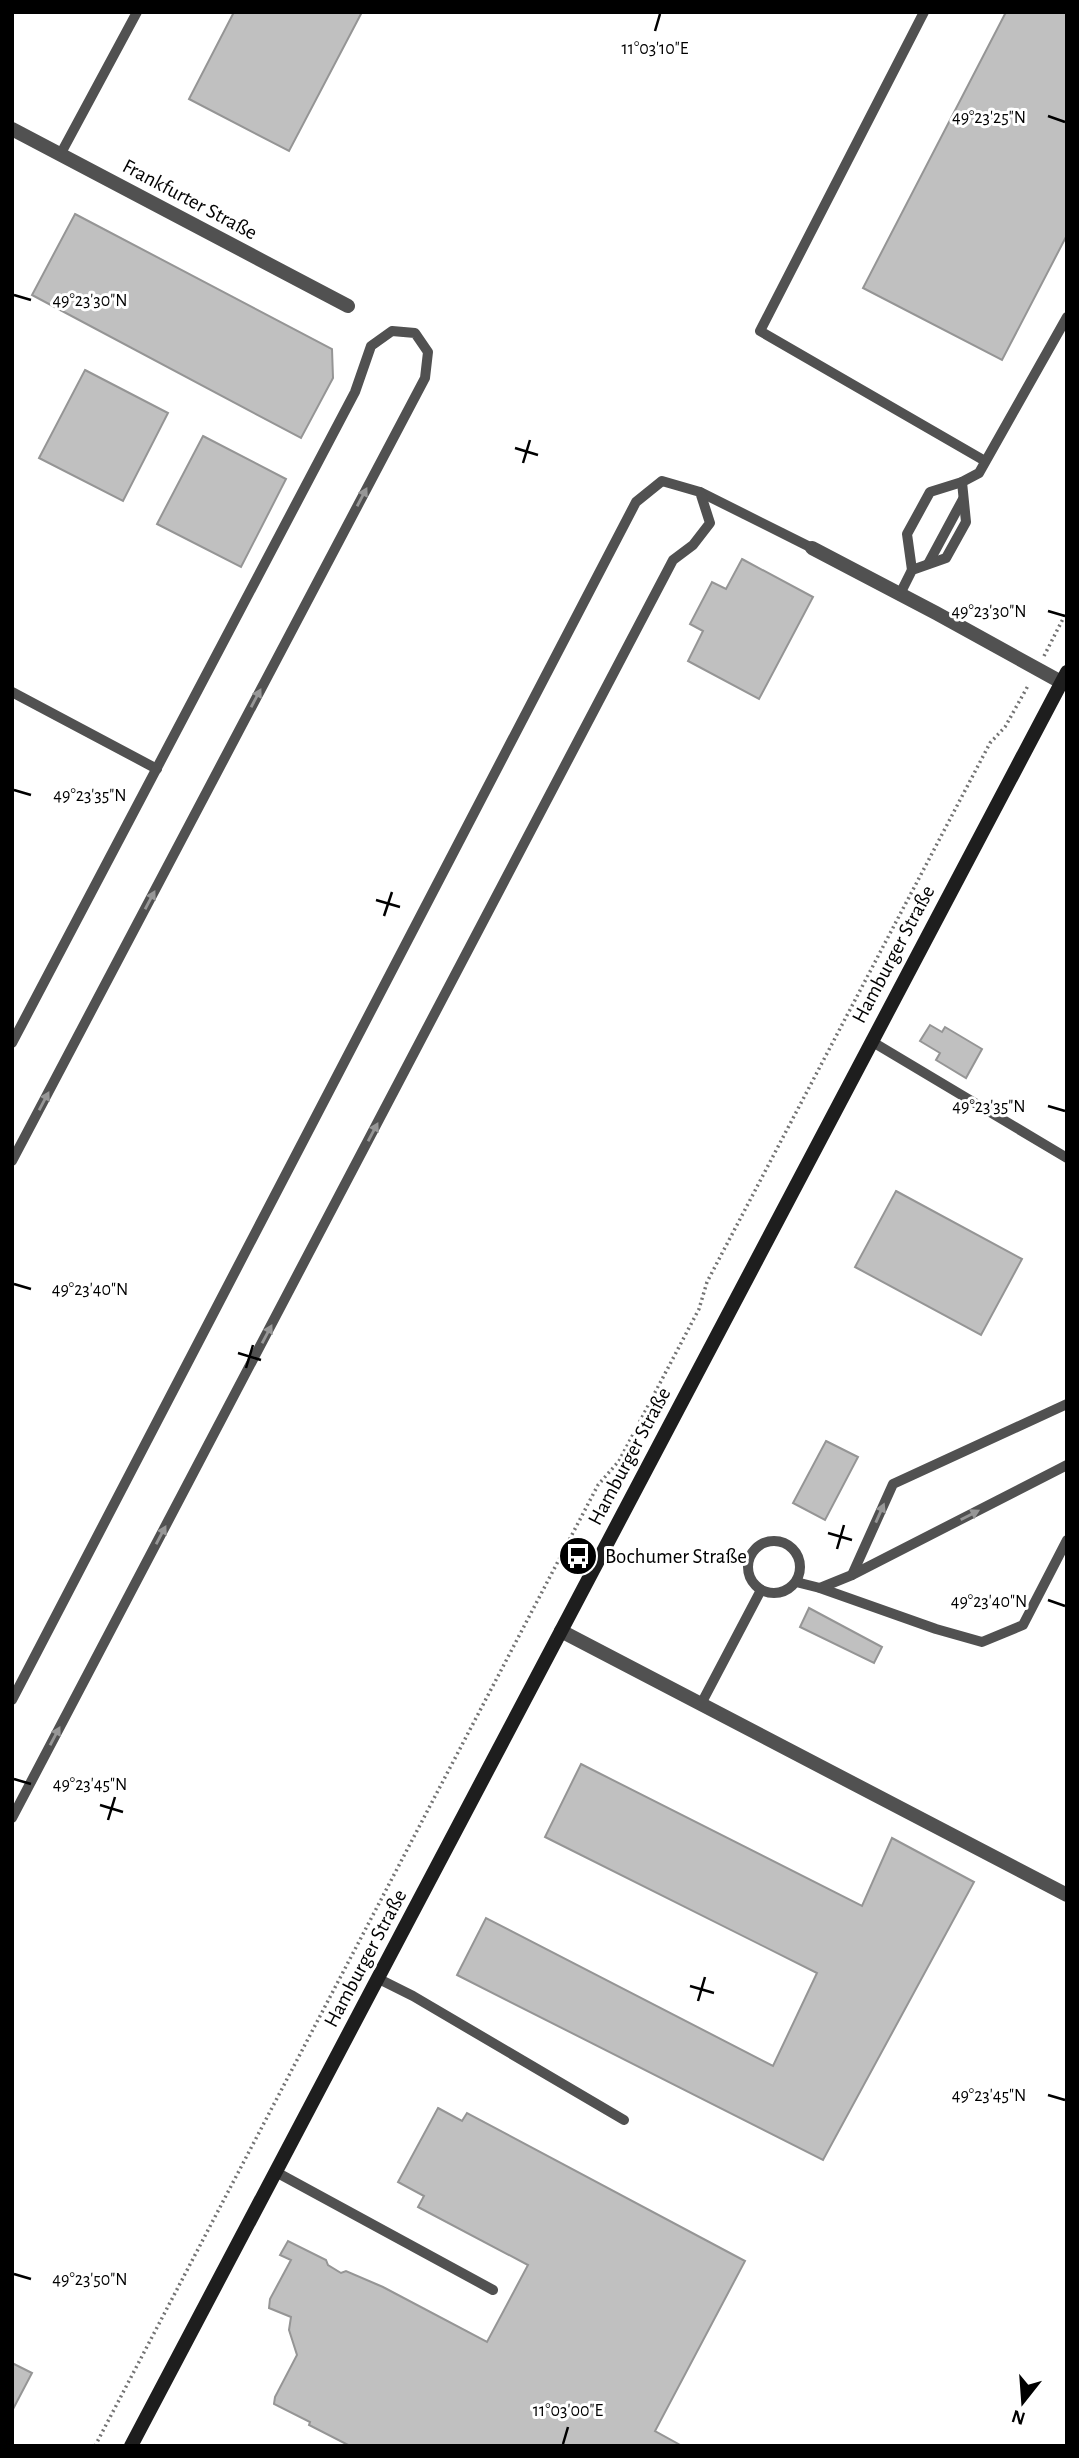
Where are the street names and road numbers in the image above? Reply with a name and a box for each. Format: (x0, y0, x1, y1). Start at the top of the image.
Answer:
street label: Frankfurter Straße (119, 155, 260, 244)
street label: Hamburger Straße (848, 882, 939, 1027)
street label: Hamburger Straße (584, 1384, 675, 1529)
street label: Hamburger Straße (320, 1886, 411, 2031)

